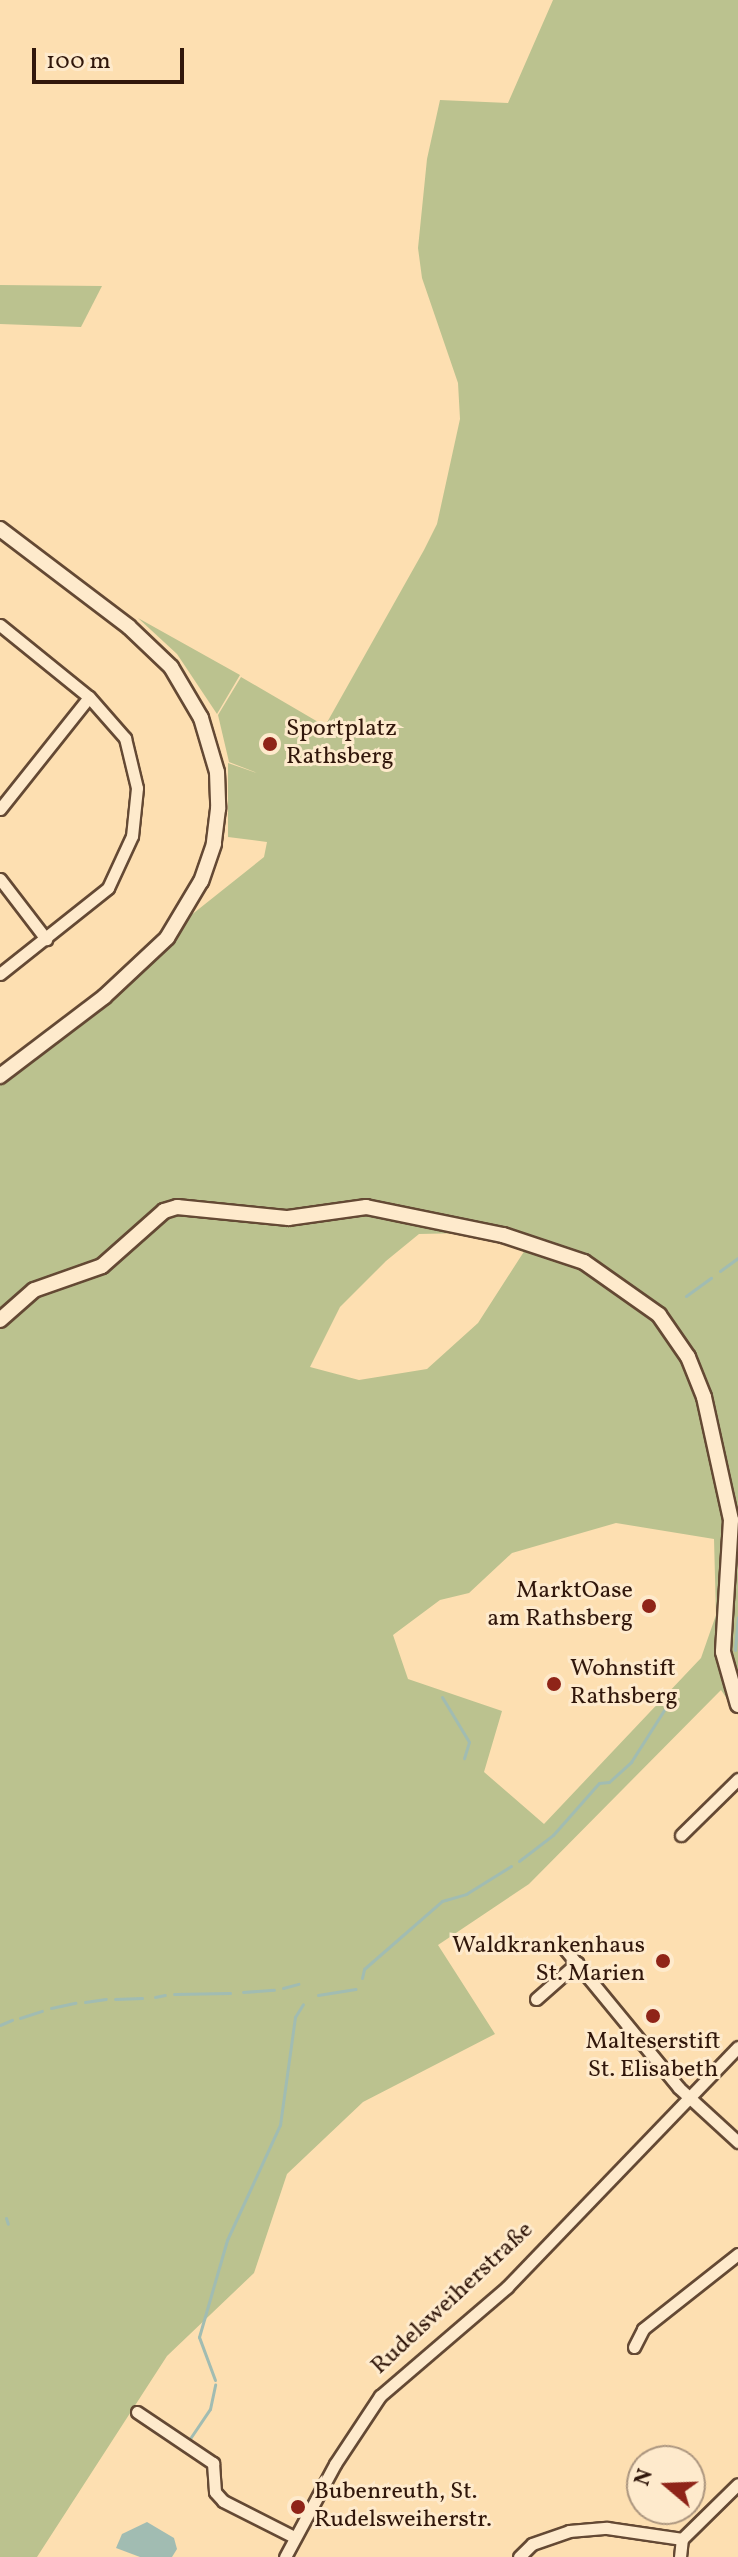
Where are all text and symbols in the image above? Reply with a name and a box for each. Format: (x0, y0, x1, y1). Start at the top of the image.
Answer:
scale bar (36, 32, 188, 82)
text: 100 m (46, 45, 111, 79)
place label: Sportplatz Rathsberg (286, 716, 397, 772)
marker: Sportplatz Rathsberg (261, 735, 279, 753)
place label: MarktOase am Rathsberg (487, 1578, 633, 1634)
marker: MarktOase am Rathsberg (640, 1597, 658, 1615)
place label: Wohnstift Rathsberg (570, 1656, 678, 1712)
marker: Wohnstift Rathsberg (545, 1675, 563, 1693)
place label: Waldkrankenhaus St. Marien (452, 1933, 645, 1989)
marker: Waldkrankenhaus St. Marien (652, 1950, 674, 1972)
marker: Malteserstift St. Elisabeth (644, 2007, 662, 2025)
place label: Malteserstift St. Elisabeth (585, 2029, 721, 2085)
street label: Rudelsweiherstraße (366, 2217, 540, 2381)
north arrow (626, 2445, 706, 2525)
text: N (627, 2465, 662, 2490)
place label: Bubenreuth, St. Rudelsweiherstr. (314, 2479, 492, 2535)
marker: Bubenreuth, St. Rudelsweiherstr. (289, 2498, 307, 2516)

